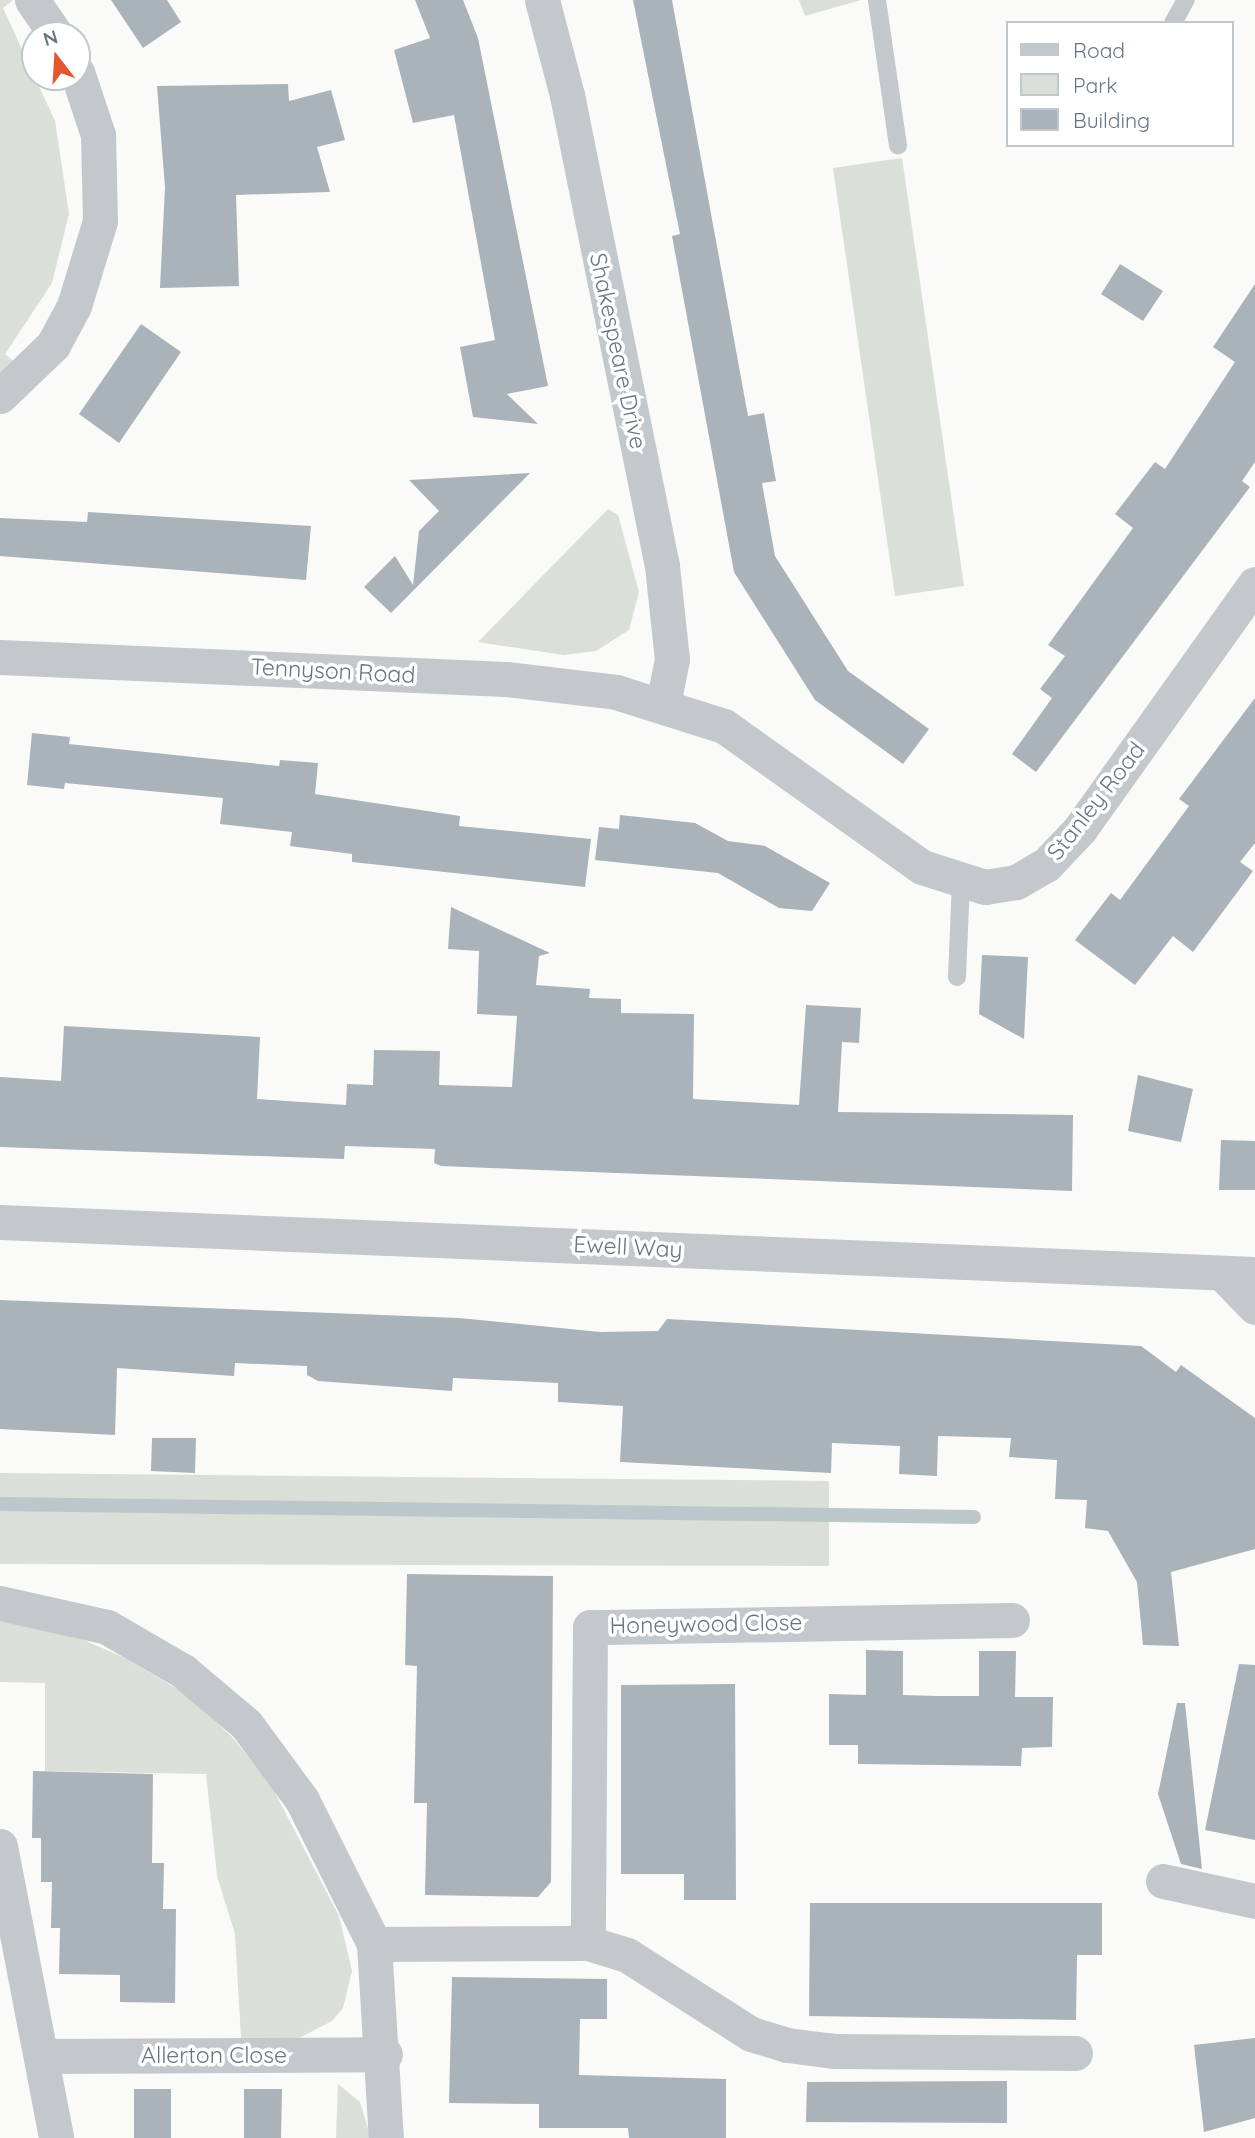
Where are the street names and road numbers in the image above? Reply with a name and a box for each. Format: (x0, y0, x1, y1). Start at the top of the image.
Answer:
street label: Shakespeare Drive (584, 251, 652, 451)
street label: Tennyson Road (250, 653, 416, 689)
street label: Stanley Road (1041, 736, 1151, 866)
street label: Ewell Way (573, 1230, 683, 1264)
street label: Honeywood Close (609, 1609, 803, 1639)
street label: Allerton Close (141, 2041, 287, 2069)

